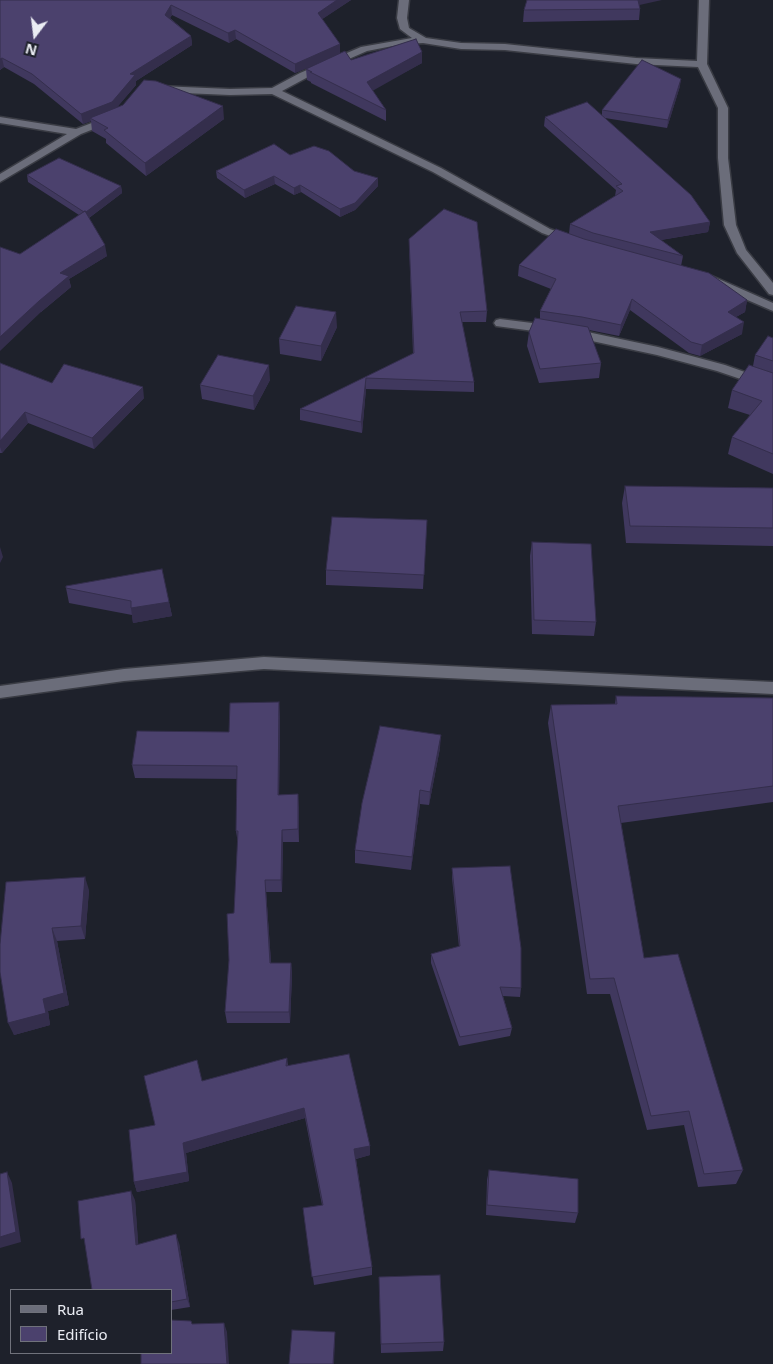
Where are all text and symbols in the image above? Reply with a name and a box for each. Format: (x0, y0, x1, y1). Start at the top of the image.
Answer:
north arrow (10, 10, 60, 60)
text: N (23, 39, 39, 61)
legend (10, 1289, 172, 1354)
text: Rua (57, 1299, 84, 1319)
text: Edifício (57, 1324, 108, 1344)

